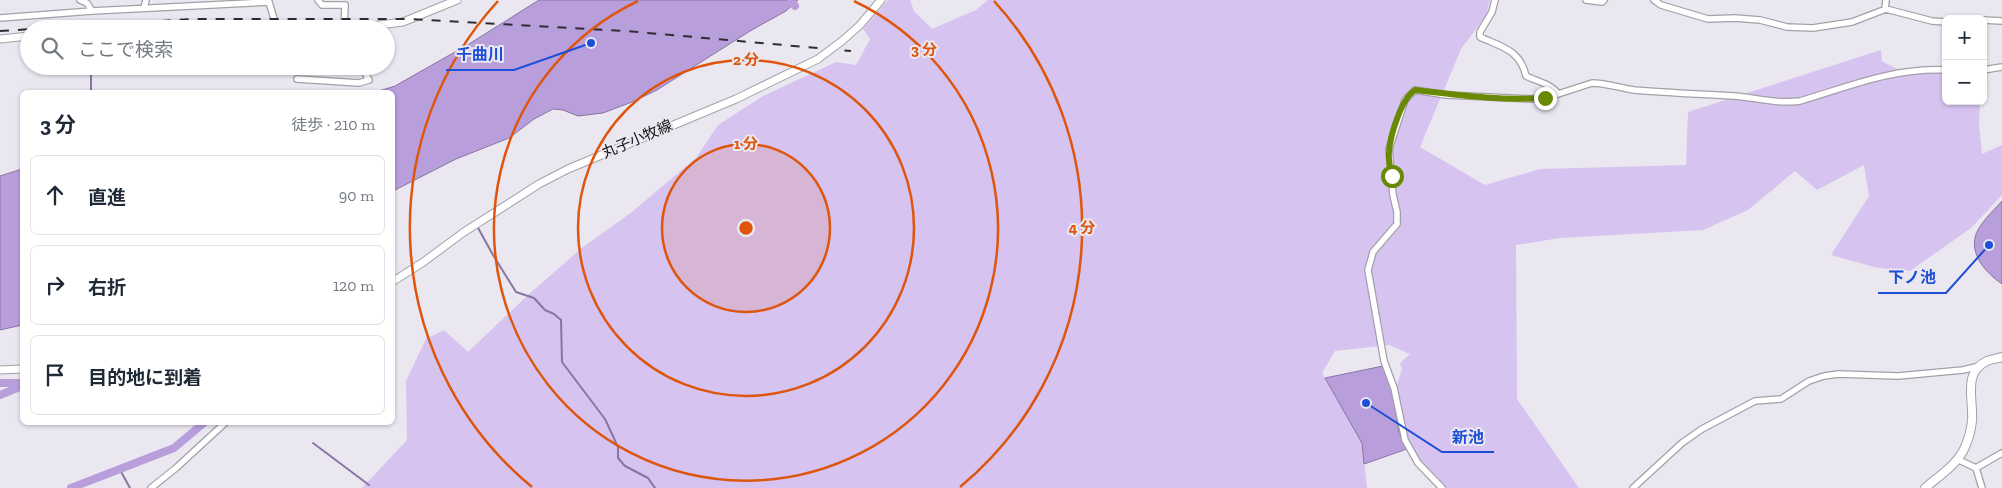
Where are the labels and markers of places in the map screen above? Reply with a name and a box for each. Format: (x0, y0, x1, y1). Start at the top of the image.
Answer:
callout: 千曲川 (446, 39, 514, 70)
centre of rings (737, 219, 755, 237)
callout: 下ノ池 (1878, 262, 1946, 293)
callout: 新池 (1442, 421, 1494, 452)

